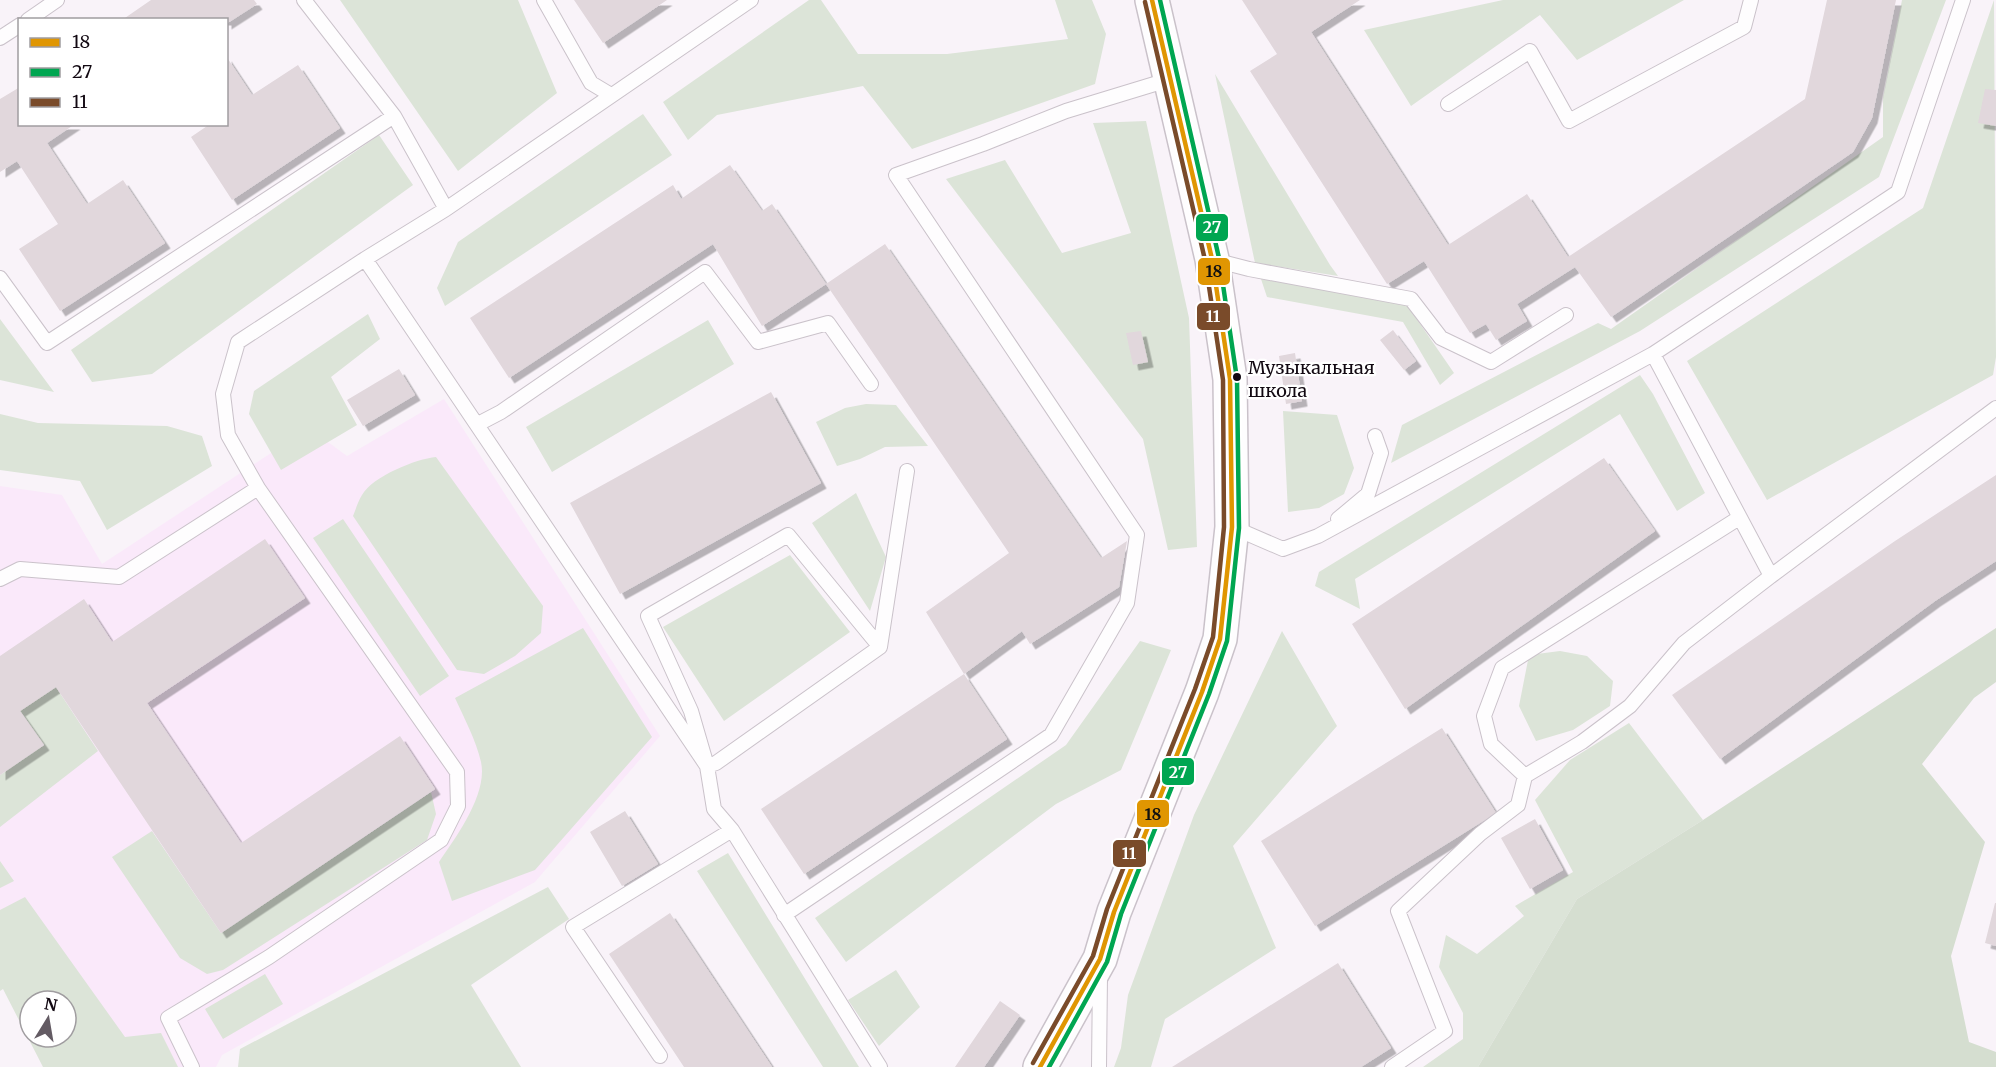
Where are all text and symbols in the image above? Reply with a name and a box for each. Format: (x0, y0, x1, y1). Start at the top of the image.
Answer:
legend (18, 18, 228, 126)
text: 18 (72, 30, 90, 53)
text: 27 (72, 60, 92, 83)
text: 11 (72, 90, 88, 113)
line badge: 27 (1195, 213, 1229, 242)
text: 27 (1203, 217, 1222, 237)
line badge: 18 (1197, 257, 1231, 286)
text: 18 (1206, 261, 1222, 281)
line badge: 11 (1196, 302, 1231, 331)
text: 11 (1206, 306, 1221, 326)
place label: Музыкальная школа (1248, 356, 1375, 402)
marker: Музыкальная школа (1231, 371, 1243, 383)
line badge: 27 (1161, 757, 1195, 786)
text: 27 (1169, 762, 1188, 782)
line badge: 18 (1136, 799, 1170, 828)
text: 18 (1145, 804, 1161, 824)
line badge: 11 (1112, 839, 1147, 868)
text: 11 (1122, 843, 1137, 863)
north arrow (18, 989, 78, 1049)
text: N (43, 993, 59, 1015)

